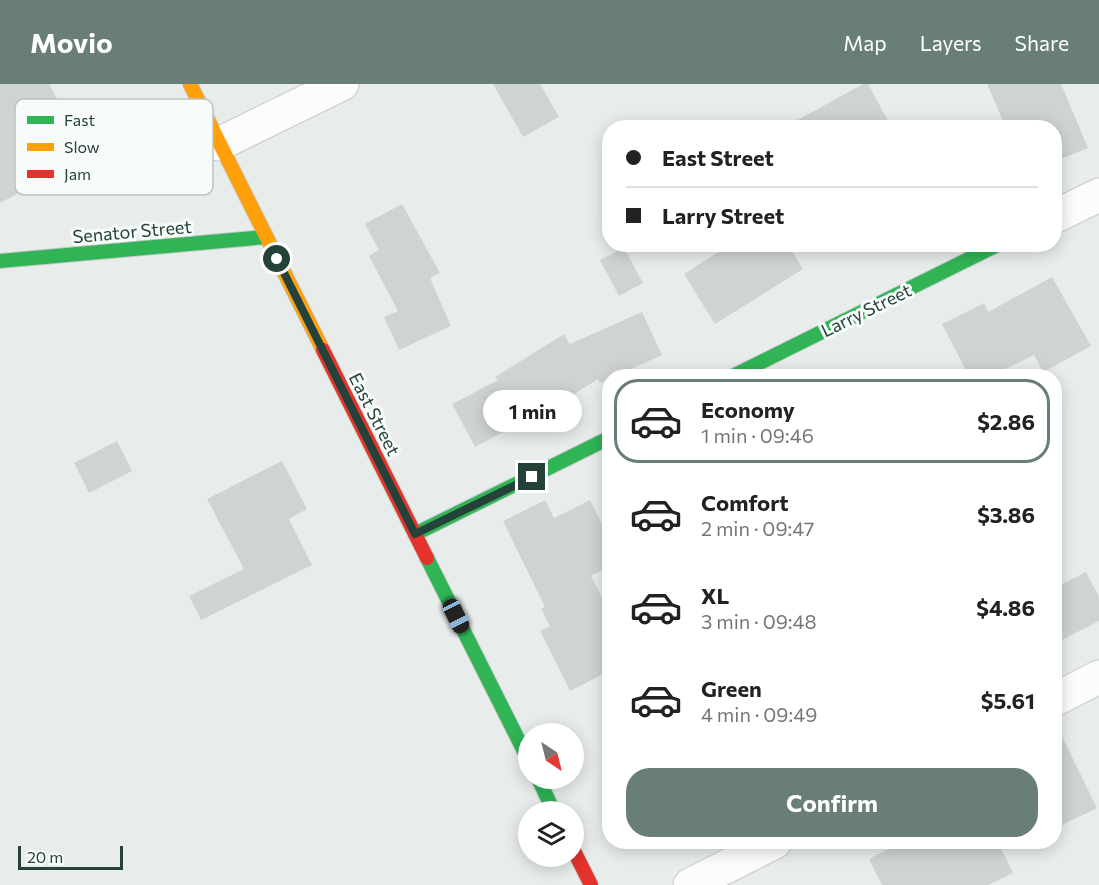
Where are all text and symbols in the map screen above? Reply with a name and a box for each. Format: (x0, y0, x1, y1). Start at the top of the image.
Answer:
text: Movio (30, 25, 113, 59)
text: Map (843, 30, 887, 55)
text: Layers (920, 30, 982, 55)
text: Share (1015, 30, 1069, 55)
legend (15, 99, 213, 195)
text: Fast (64, 110, 95, 129)
text: Slow (64, 137, 100, 156)
text: East Street (662, 144, 774, 171)
text: Jam (64, 164, 91, 183)
text: Larry Street (662, 202, 784, 229)
street label: Senator Street (72, 215, 192, 247)
route start (263, 245, 290, 272)
street label: Larry Street (817, 279, 915, 341)
street label: East Street (345, 369, 405, 459)
callout: 1 min (482, 390, 582, 432)
icon: car (629, 394, 683, 448)
text: Economy (701, 396, 795, 423)
text: 1 min (509, 399, 556, 423)
text: $2.86 (977, 408, 1035, 435)
text: 1 min · 09:46 (701, 423, 814, 447)
route end (518, 463, 545, 490)
icon: car (629, 487, 683, 541)
text: Comfort (701, 489, 789, 516)
text: $3.86 (977, 501, 1035, 528)
text: 2 min · 09:47 (701, 516, 814, 540)
icon: car (629, 580, 683, 634)
text: XL (701, 582, 729, 609)
text: $4.86 (976, 594, 1035, 621)
car (440, 596, 472, 636)
text: 3 min · 09:48 (701, 609, 817, 633)
icon: car (629, 673, 683, 727)
text: Green (701, 675, 762, 702)
text: $5.61 (981, 687, 1035, 714)
text: 4 min · 09:49 (701, 702, 817, 726)
north arrow (518, 723, 584, 789)
map controls (518, 723, 584, 867)
button: Confirm (626, 768, 1038, 837)
button: layers (518, 801, 584, 867)
scale bar (18, 843, 123, 870)
text: 20 m (27, 847, 63, 866)

